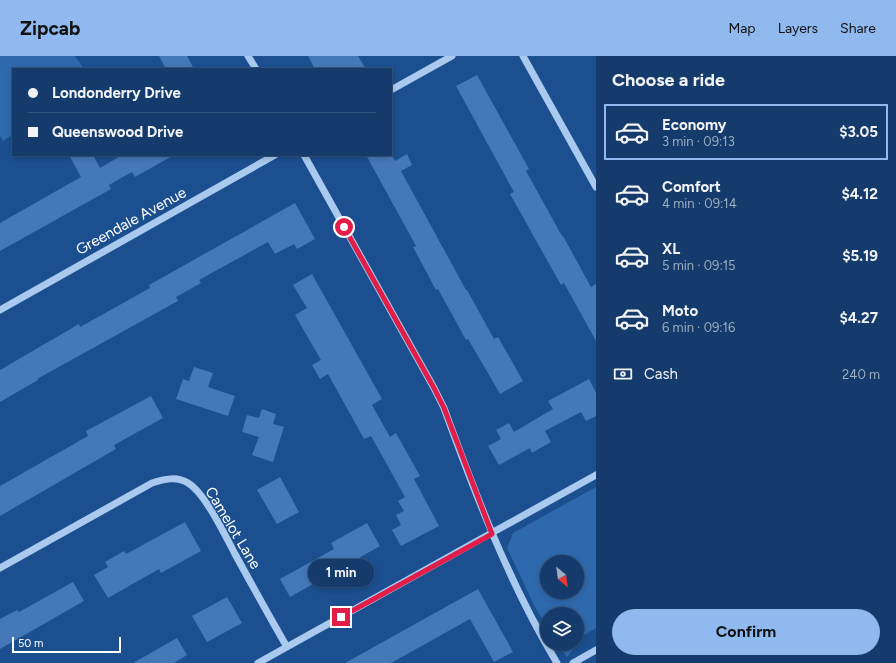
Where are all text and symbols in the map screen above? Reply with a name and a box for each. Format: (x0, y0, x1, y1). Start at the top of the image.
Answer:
text: Zipcab (20, 17, 80, 40)
text: Map (728, 20, 756, 37)
text: Layers (778, 20, 818, 37)
text: Share (840, 20, 876, 37)
text: Choose a ride (612, 69, 725, 91)
text: Londonderry Drive (52, 84, 181, 102)
icon: car (614, 114, 650, 150)
text: Economy (662, 116, 727, 134)
text: Queenswood Drive (52, 123, 183, 141)
text: $3.05 (839, 123, 878, 141)
text: 3 min · 09:13 (662, 134, 735, 149)
icon: car (614, 176, 650, 212)
text: Comfort (662, 178, 721, 196)
street label: Greendale Avenue (73, 183, 189, 259)
text: $4.12 (841, 185, 878, 203)
text: 4 min · 09:14 (662, 196, 737, 211)
route start (335, 218, 353, 236)
icon: car (614, 238, 650, 274)
text: XL (662, 240, 680, 258)
text: $5.19 (842, 247, 878, 265)
text: 5 min · 09:15 (662, 258, 736, 273)
icon: car (614, 300, 650, 336)
text: Moto (662, 302, 698, 320)
text: $4.27 (839, 309, 878, 327)
text: 6 min · 09:16 (662, 320, 735, 335)
icon: cash (612, 363, 634, 385)
text: Cash (644, 365, 678, 383)
text: 240 m (842, 367, 880, 382)
street label: Camelot Lane (201, 484, 265, 572)
north arrow (540, 555, 584, 599)
map controls (540, 555, 584, 651)
callout: 1 min (308, 559, 374, 587)
text: 1 min (326, 565, 356, 580)
button: layers (540, 607, 584, 651)
route end (332, 608, 350, 626)
button: Confirm (612, 609, 880, 655)
scale bar (12, 635, 121, 654)
text: 50 m (18, 637, 43, 650)

